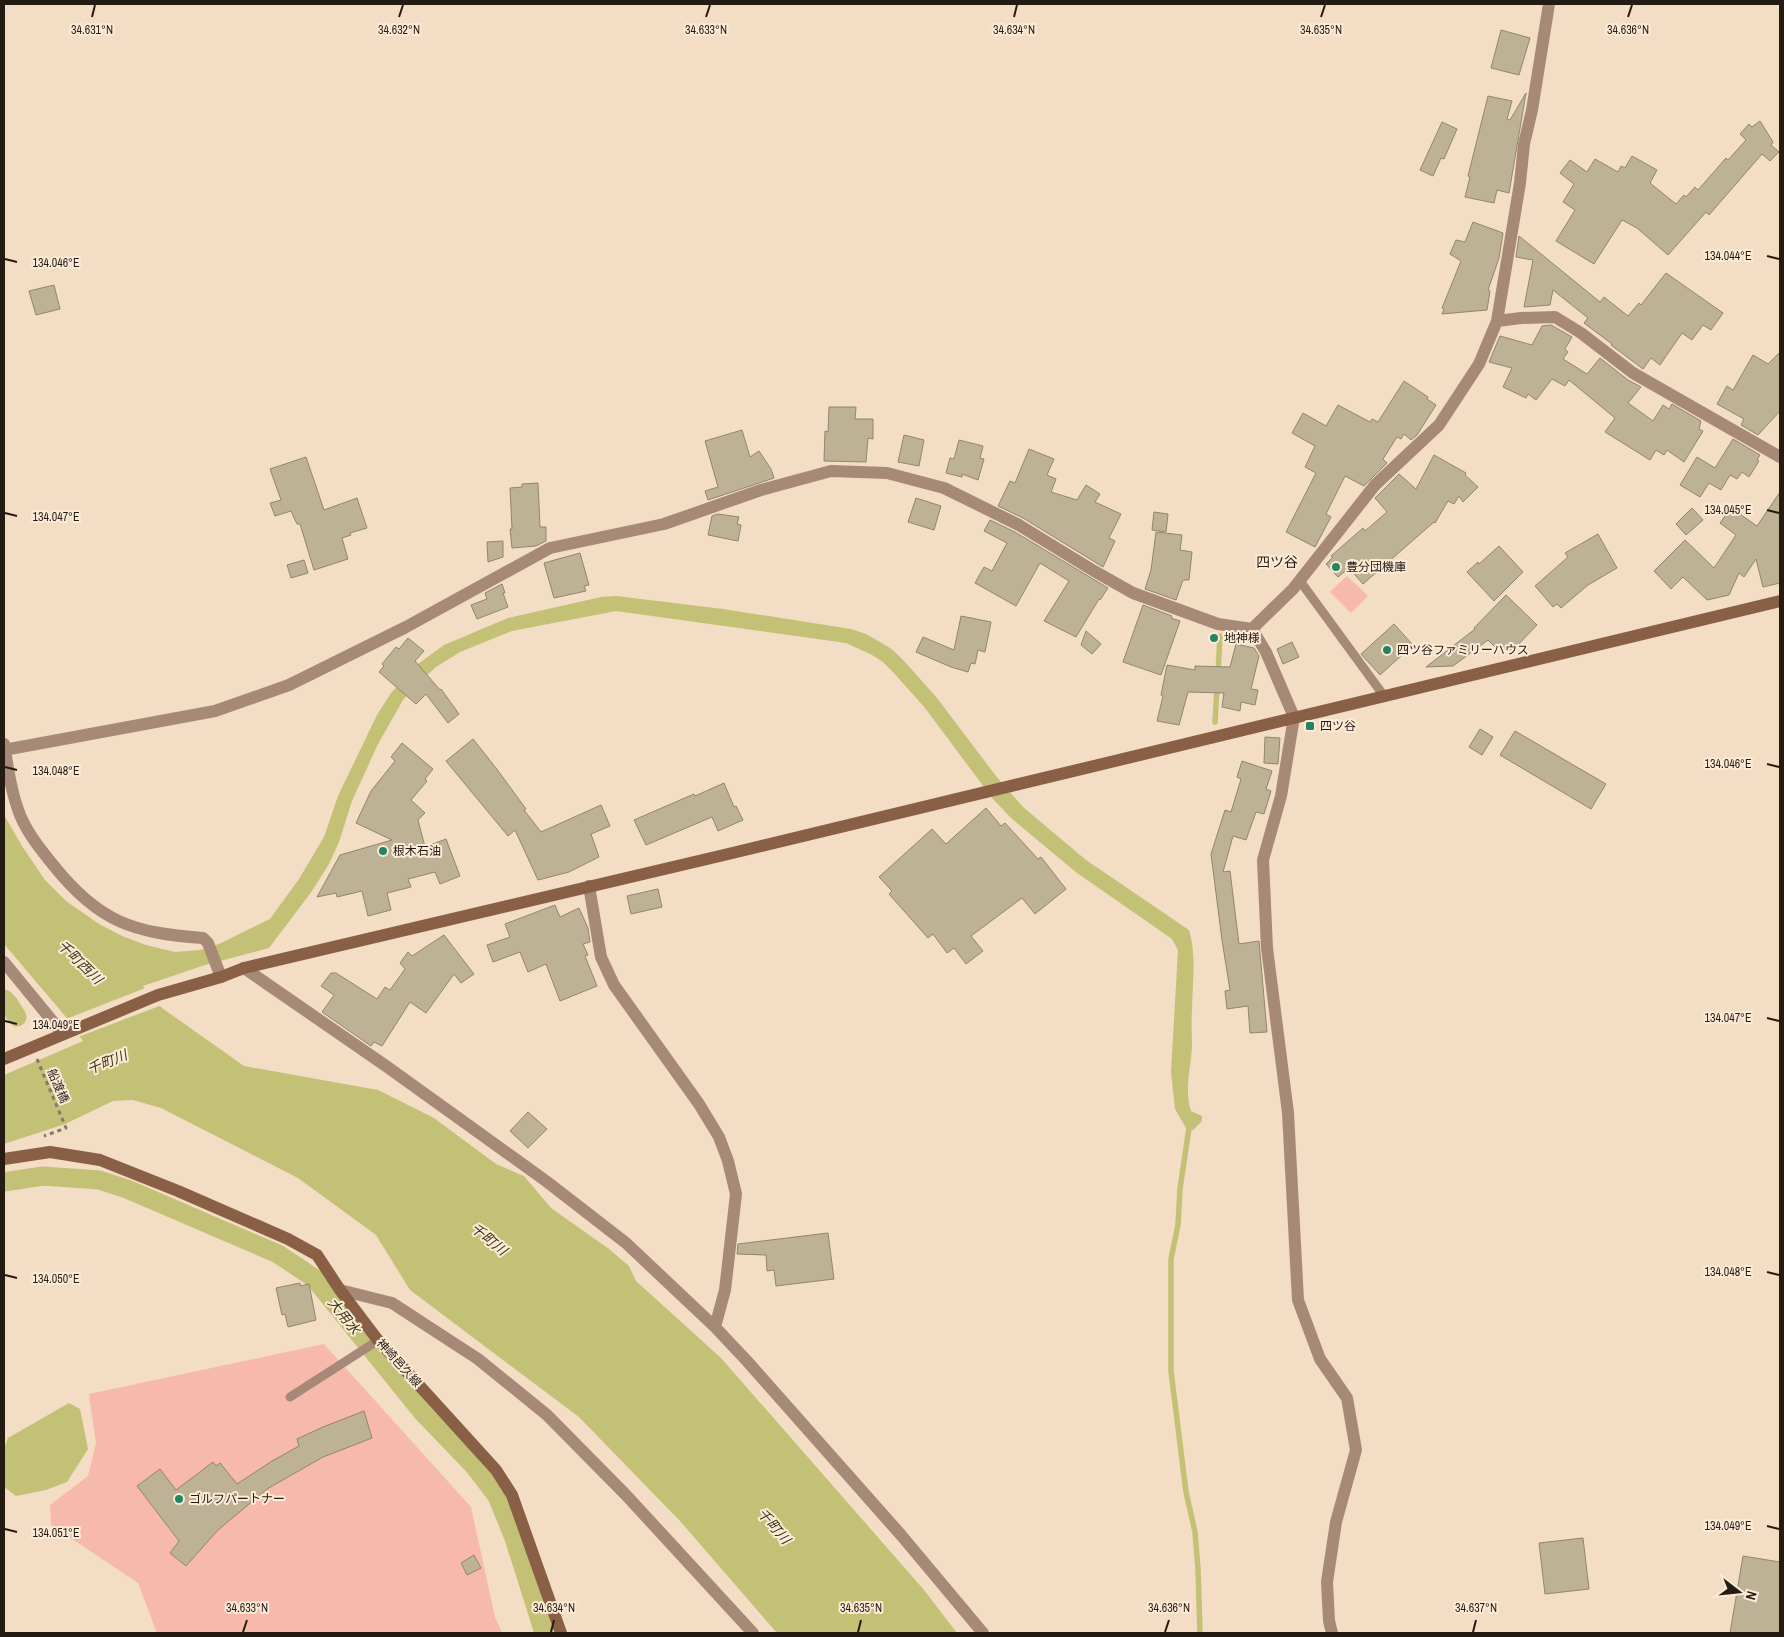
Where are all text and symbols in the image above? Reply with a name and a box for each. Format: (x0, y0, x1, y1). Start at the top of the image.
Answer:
text: 34.631°N (71, 22, 113, 38)
text: 34.632°N (378, 22, 420, 38)
text: 34.633°N (685, 22, 727, 38)
text: 34.634°N (993, 22, 1035, 38)
text: 34.635°N (1300, 22, 1342, 38)
text: 34.636°N (1607, 22, 1649, 38)
text: 134.044°E (1705, 248, 1751, 264)
text: 134.046°E (33, 255, 79, 271)
text: 134.045°E (1705, 502, 1751, 518)
text: 134.047°E (33, 509, 79, 525)
district label: 四ツ谷 (1256, 553, 1298, 571)
place label: 豊分団機庫 (1346, 559, 1406, 575)
marker: 豊分団機庫 (1330, 561, 1342, 573)
place label: 地神様 (1224, 630, 1260, 646)
marker: 地神様 (1208, 632, 1220, 644)
place label: 四ツ谷ファミリーハウス (1397, 642, 1529, 658)
marker: 四ツ谷ファミリーハウス (1381, 644, 1393, 656)
place label: 四ツ谷 (1320, 718, 1356, 734)
marker: 四ツ谷 (1304, 720, 1316, 732)
text: 134.046°E (1705, 756, 1751, 772)
text: 134.048°E (33, 763, 79, 779)
place label: 根木石油 (393, 843, 441, 859)
marker: 根木石油 (377, 845, 389, 857)
water label: 千町西川 (54, 936, 108, 989)
text: 134.047°E (1705, 1010, 1751, 1026)
text: 134.049°E (33, 1017, 79, 1033)
water label: 千町川 (84, 1045, 132, 1078)
street label: 船渡橋 (44, 1066, 72, 1106)
water label: 千町川 (467, 1219, 513, 1260)
text: 134.048°E (1705, 1264, 1751, 1280)
text: 134.050°E (33, 1271, 79, 1287)
water label: 大用水 (324, 1294, 365, 1340)
street label: 神崎邑久線 (373, 1335, 425, 1391)
place label: ゴルフパートナー (189, 1491, 285, 1507)
marker: ゴルフパートナー (173, 1493, 185, 1505)
water label: 千町川 (753, 1504, 796, 1549)
text: 134.049°E (1705, 1518, 1751, 1534)
text: 134.051°E (33, 1525, 79, 1541)
north arrow (1714, 1567, 1764, 1617)
text: N (1742, 1589, 1761, 1602)
text: 34.633°N (226, 1600, 268, 1616)
text: 34.634°N (533, 1600, 575, 1616)
text: 34.635°N (840, 1600, 882, 1616)
text: 34.636°N (1148, 1600, 1190, 1616)
text: 34.637°N (1455, 1600, 1497, 1616)

